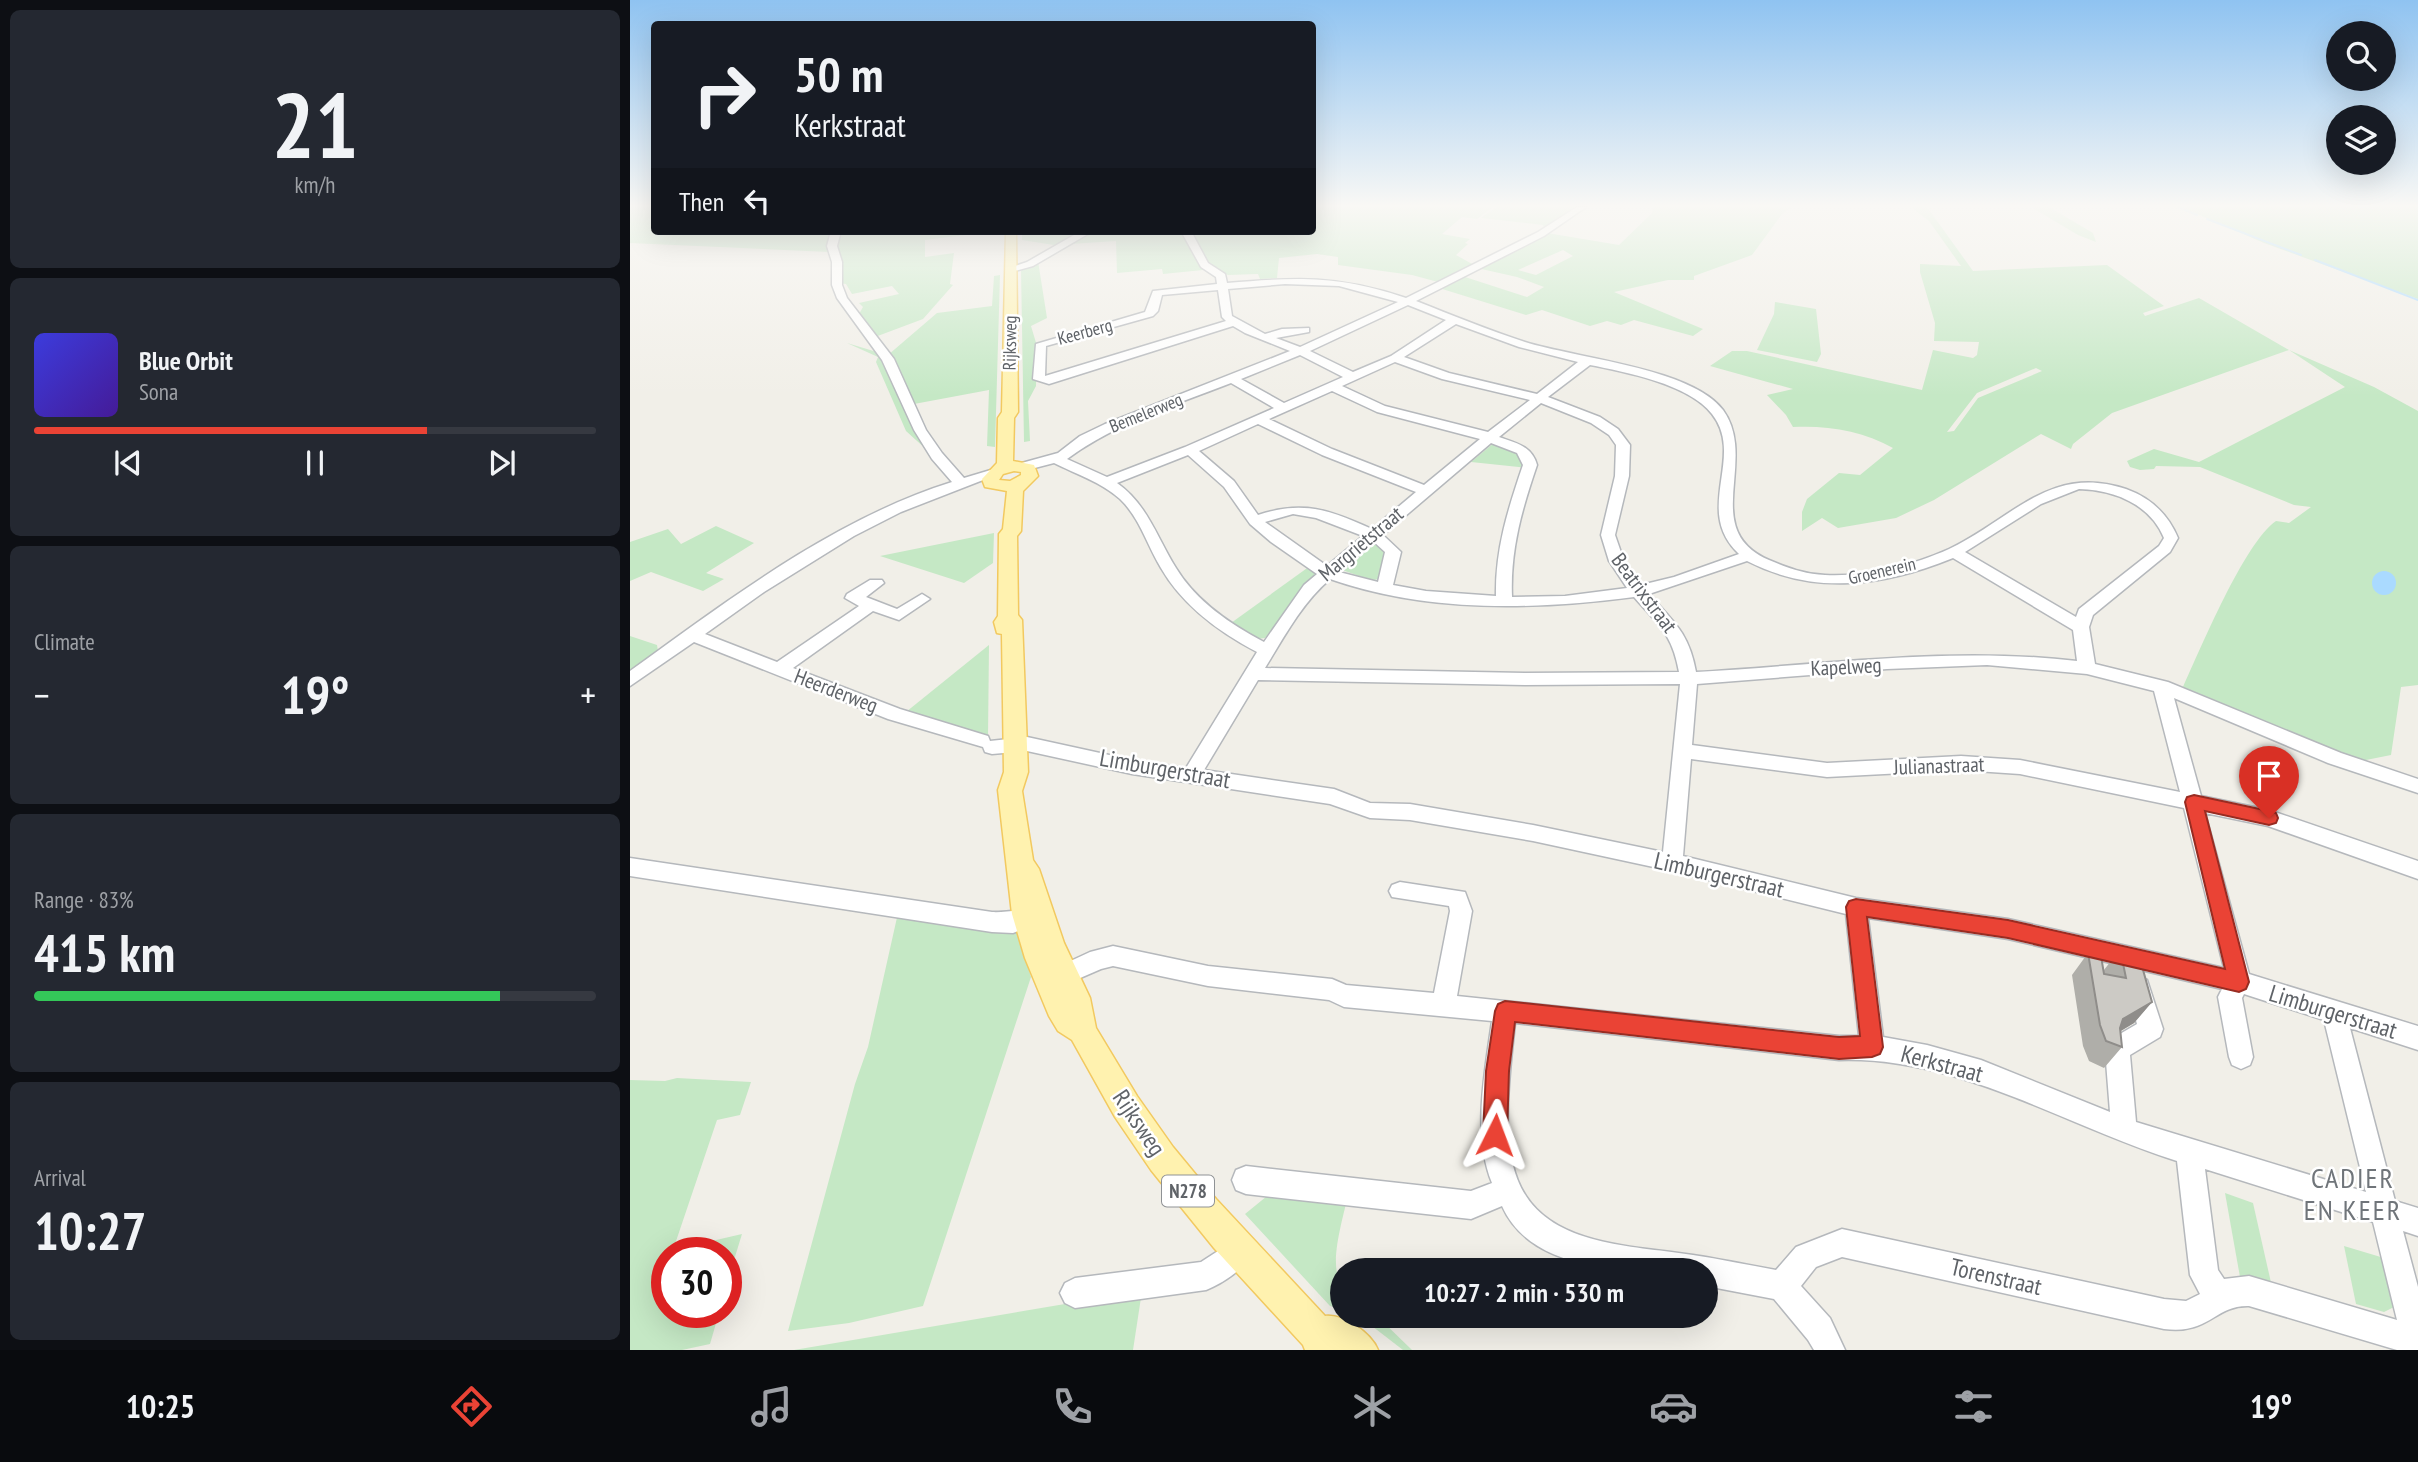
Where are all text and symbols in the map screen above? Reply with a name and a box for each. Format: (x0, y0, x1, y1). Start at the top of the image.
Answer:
map controls (2326, 21, 2396, 175)
button: search (2326, 21, 2396, 91)
text: 50 m (794, 42, 883, 106)
icon: right (679, 49, 770, 140)
text: 21 (272, 65, 359, 183)
text: Kerkstraat (794, 104, 906, 146)
button: layers (2326, 105, 2396, 175)
text: km/h (295, 170, 335, 199)
icon: left (738, 182, 776, 220)
text: Then (679, 185, 724, 218)
street label: Keerberg (1055, 313, 1115, 350)
street label: Rijksweg (998, 315, 1021, 371)
text: Blue Orbit (139, 344, 233, 377)
text: Sona (139, 377, 178, 406)
street label: Bemelerweg (1106, 387, 1186, 438)
icon: previous (109, 444, 147, 482)
icon: pause (296, 444, 334, 482)
icon: next (483, 444, 521, 482)
street label: Margrietstraat (1313, 500, 1409, 587)
street label: Beatrixstraat (1606, 547, 1683, 638)
street label: Groenerein (1846, 552, 1918, 589)
text: Climate (34, 627, 95, 656)
street label: Kapelweg (1810, 651, 1882, 682)
text: 19° (281, 661, 349, 728)
street label: Heerderweg (790, 662, 882, 719)
text: − (34, 670, 50, 719)
text: + (580, 670, 596, 719)
street label: Limburgerstraat (1097, 742, 1233, 795)
pin (2239, 746, 2299, 818)
street label: Julianastraat (1892, 750, 1985, 781)
icon: arrive (2250, 757, 2288, 795)
street label: Limburgerstraat (1651, 845, 1787, 905)
text: Range · 83% (34, 885, 134, 914)
text: 415 km (34, 919, 175, 986)
street label: Limburgerstraat (2265, 977, 2401, 1046)
street label: Kerkstraat (1898, 1038, 1987, 1089)
street label: Rijksweg (1106, 1084, 1173, 1162)
position arrow (1458, 1098, 1532, 1172)
district label: CADIER EN KEER (2304, 1159, 2402, 1228)
text: Arrival (34, 1163, 86, 1192)
road number: N278 (1162, 1176, 1214, 1206)
text: 10:27 (34, 1197, 146, 1264)
speed limit sign: 30 (651, 1237, 742, 1328)
street label: Torenstraat (1947, 1251, 2045, 1302)
text: 10:27 · 2 min · 530 m (1424, 1276, 1624, 1309)
icon: directions (447, 1382, 496, 1431)
icon: music (747, 1382, 796, 1431)
icon: phone (1048, 1382, 1097, 1431)
icon: climate (1348, 1382, 1397, 1431)
icon: car (1649, 1382, 1698, 1431)
icon: filters (1949, 1382, 1998, 1431)
text: 10:25 (126, 1385, 195, 1427)
text: 19° (2250, 1385, 2292, 1427)

